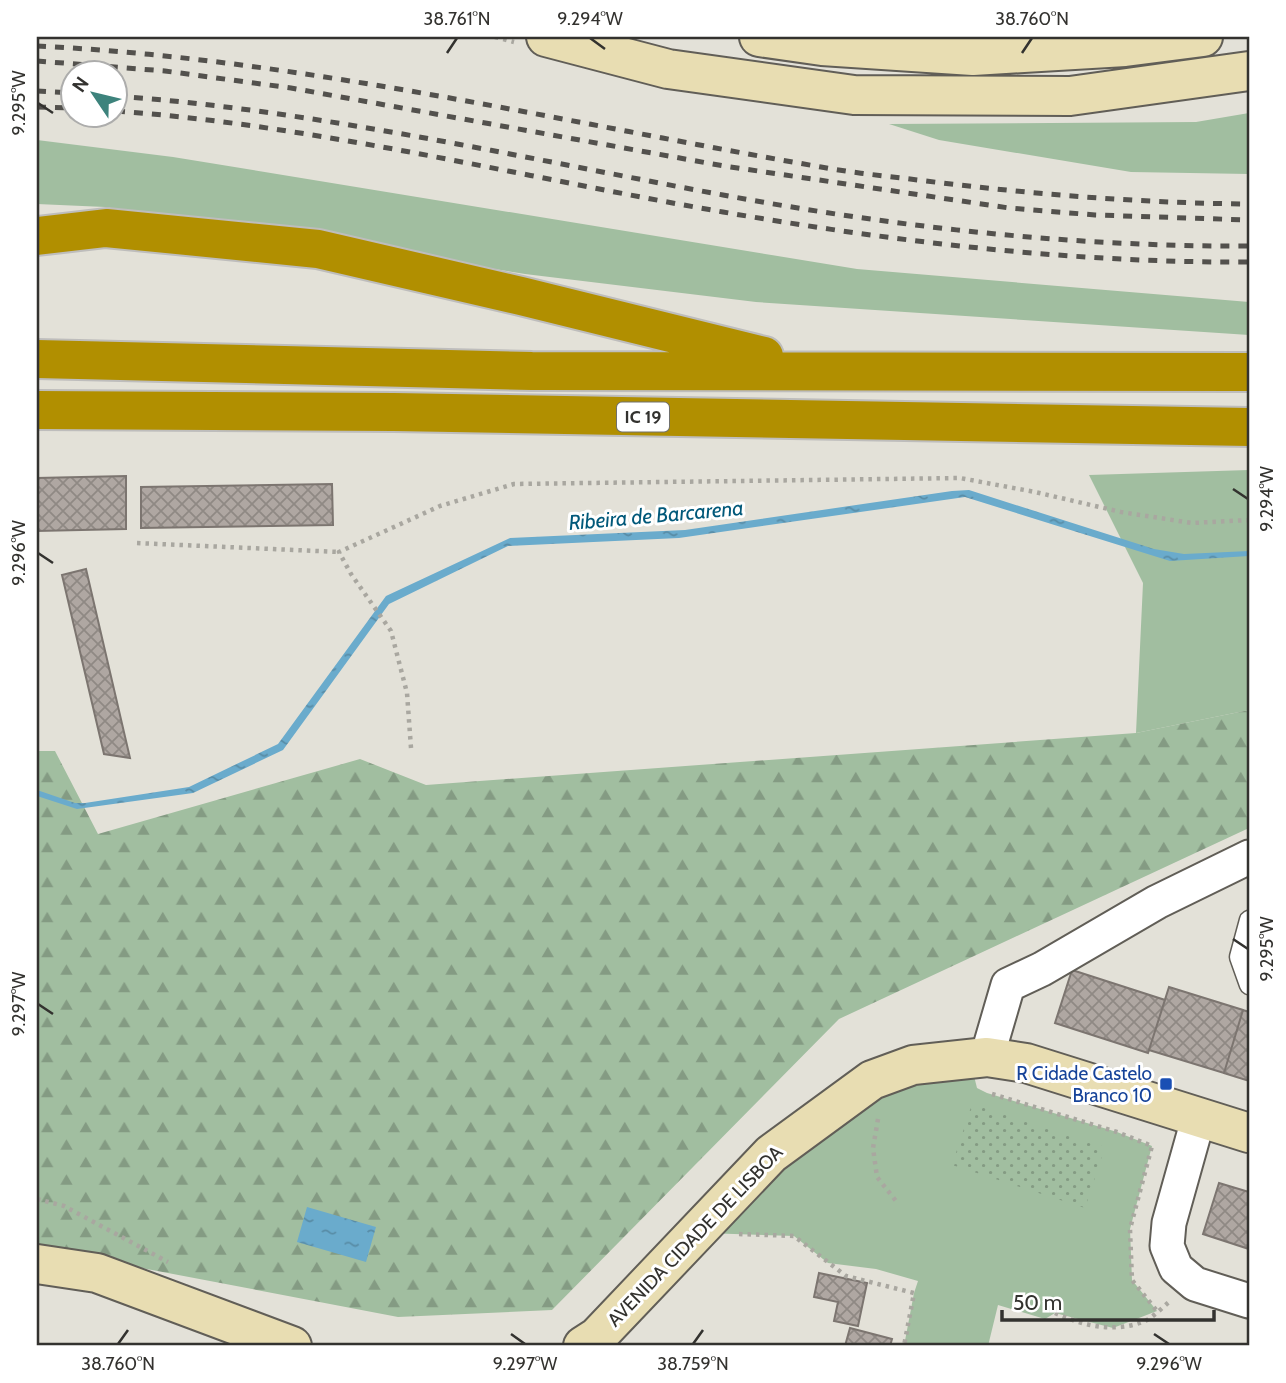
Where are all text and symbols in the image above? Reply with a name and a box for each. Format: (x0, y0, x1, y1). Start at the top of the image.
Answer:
text: 38.761°N (424, 8, 490, 30)
text: 9.294°W (557, 8, 623, 30)
text: 38.760°N (995, 8, 1069, 30)
north arrow (60, 60, 130, 130)
text: 9.295°W (8, 70, 30, 136)
text: N (67, 72, 94, 97)
road number: IC 19 (617, 402, 669, 432)
text: 9.294°W (1256, 466, 1278, 532)
water label: Ribeira de Barcarena (567, 495, 745, 535)
text: 9.296°W (8, 520, 30, 586)
text: 9.295°W (1256, 916, 1278, 982)
text: 9.297°W (8, 972, 30, 1036)
place label: R Cidade Castelo Branco 10 (1016, 1062, 1152, 1107)
marker: R Cidade Castelo Branco 10 (1158, 1076, 1174, 1092)
street label: AVENIDA CIDADE DE LISBOA (602, 1141, 788, 1331)
scale bar (1002, 1278, 1214, 1322)
text: 50 m (1013, 1290, 1062, 1315)
text: 38.760°N (81, 1353, 155, 1375)
text: 9.297°W (493, 1353, 557, 1375)
text: 38.759°N (657, 1353, 729, 1375)
text: 9.296°W (1136, 1353, 1202, 1375)

